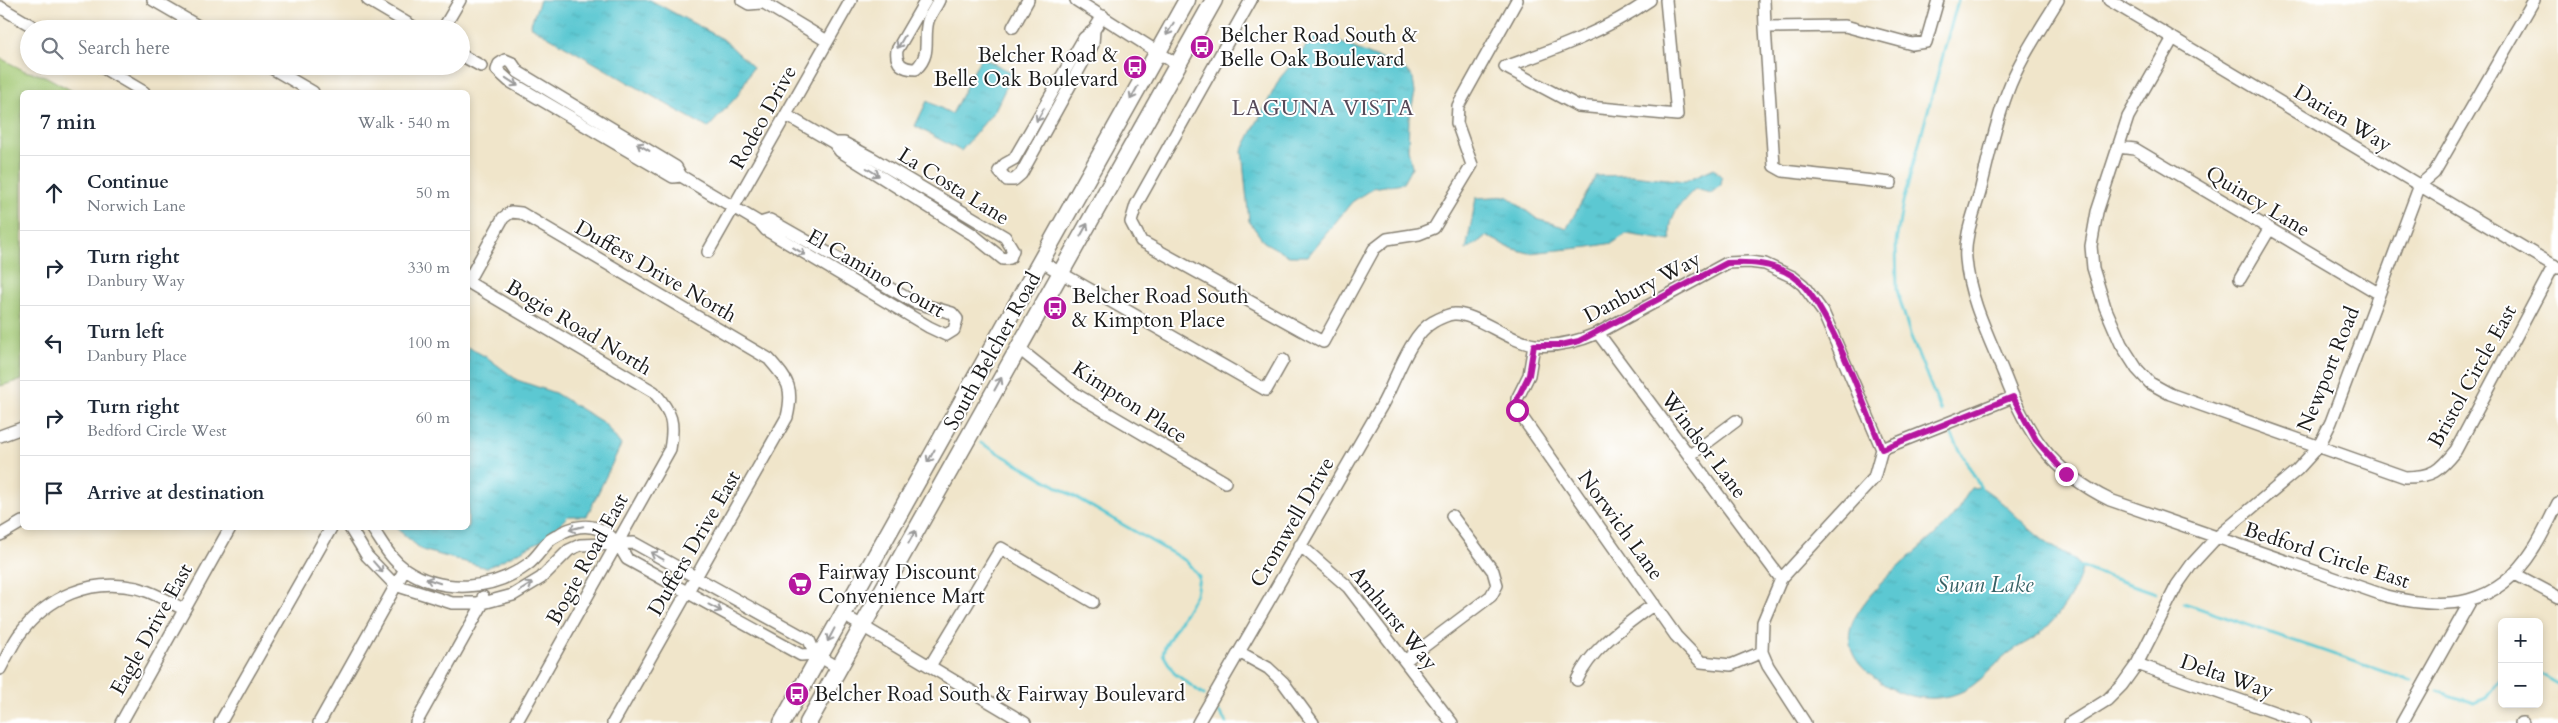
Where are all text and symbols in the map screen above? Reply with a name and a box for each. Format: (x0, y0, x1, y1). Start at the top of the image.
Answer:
search box (20, 20, 470, 75)
place label: Belcher Road South & Belle Oak Boulevard (1220, 21, 1418, 74)
one-way arrow (1164, 22, 1174, 36)
icon: search (38, 34, 66, 62)
bus stop icon: Belcher Road South & Belle Oak Boulevard (1189, 34, 1215, 60)
text: Search here (78, 35, 170, 61)
one-way arrow (896, 35, 906, 49)
place label: Belcher Road & Belle Oak Boulevard (934, 41, 1118, 94)
bus stop icon: Belcher Road & Belle Oak Boulevard (1122, 54, 1148, 80)
street label: Rodeo Drive (723, 60, 804, 174)
one-way arrow (505, 77, 519, 88)
street label: Darien Way (2288, 78, 2397, 159)
one-way arrow (1129, 85, 1139, 100)
district label: LAGUNA VISTA (1231, 93, 1415, 123)
one-way arrow (1035, 107, 1045, 121)
text: 7 min (40, 108, 96, 137)
text: Walk · 540 m (358, 112, 450, 134)
one-way arrow (636, 141, 650, 151)
street label: La Costa Lane (892, 141, 1015, 232)
street label: Quincy Lane (2200, 159, 2315, 244)
one-way arrow (865, 167, 879, 177)
text: Continue (87, 169, 169, 195)
icon: ahead (40, 179, 68, 207)
text: 50 m (416, 182, 450, 204)
text: Norwich Lane (87, 195, 186, 217)
street label: Duffers Drive North (569, 213, 742, 330)
street label: El Camino Court (801, 222, 950, 325)
one-way arrow (1080, 224, 1090, 238)
text: Turn right (87, 244, 179, 270)
street label: Danbury Way (1579, 244, 1706, 330)
one-way arrow (792, 246, 806, 256)
icon: right (40, 254, 68, 282)
text: 330 m (408, 257, 450, 279)
street label: South Belcher Road (937, 267, 1048, 435)
text: Danbury Way (87, 270, 185, 292)
street label: Bogie Road North (500, 272, 657, 383)
place label: Belcher Road South & Kimpton Place (1072, 282, 1249, 335)
bus stop icon: Belcher Road South & Kimpton Place (1042, 295, 1068, 321)
street label: Bristol Circle East (2421, 299, 2524, 453)
street label: Newport Road (2290, 302, 2367, 436)
text: Turn left (87, 319, 164, 345)
icon: left (40, 329, 68, 357)
text: 100 m (408, 332, 450, 354)
text: Danbury Place (87, 345, 187, 367)
street label: Kimpton Place (1066, 354, 1193, 451)
one-way arrow (993, 378, 1003, 392)
street label: Windsor Lane (1653, 385, 1753, 505)
text: Turn right (87, 394, 179, 420)
route start (1506, 399, 1529, 422)
icon: right (40, 404, 68, 432)
text: 60 m (416, 407, 450, 429)
text: Bedford Circle West (87, 420, 227, 442)
one-way arrow (925, 449, 935, 463)
street label: Cromwell Drive (1243, 452, 1342, 593)
route end (2055, 463, 2078, 486)
street label: Norwich Lane (1571, 464, 1670, 586)
street label: Duffers Drive East (641, 465, 748, 621)
icon: arrive (40, 479, 68, 507)
text: Arrive at destination (87, 480, 264, 506)
street label: Bogie Road East (539, 488, 636, 630)
street label: Bedford Circle East (2240, 515, 2414, 596)
one-way arrow (568, 524, 584, 533)
one-way arrow (908, 531, 918, 545)
one-way arrow (650, 551, 665, 560)
street label: Eagle Drive East (103, 558, 200, 700)
place label: Fairway Discount Convenience Mart (818, 558, 985, 611)
street label: Amhurst Way (1343, 560, 1445, 676)
one-way arrow (372, 561, 383, 574)
water label: Swan Lake (1936, 570, 2034, 600)
supermarket icon: Fairway Discount Convenience Mart (787, 571, 813, 597)
one-way arrow (426, 576, 441, 585)
one-way arrow (519, 582, 533, 592)
one-way arrow (707, 604, 721, 614)
map controls (2498, 618, 2543, 708)
button: + (2498, 618, 2543, 663)
one-way arrow (826, 627, 835, 642)
street label: Delta Way (2176, 647, 2277, 706)
button: − (2498, 663, 2543, 708)
place label: Belcher Road South & Fairway Boulevard (814, 680, 1185, 709)
bus stop icon: Belcher Road South & Fairway Boulevard (784, 681, 810, 707)

